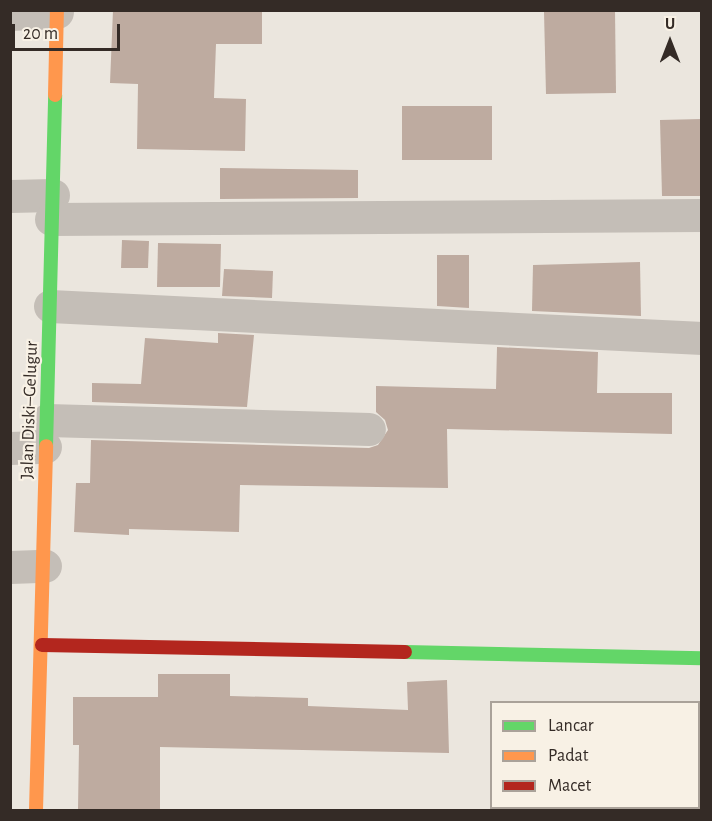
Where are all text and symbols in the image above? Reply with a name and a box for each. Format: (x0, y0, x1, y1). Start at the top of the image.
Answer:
scale bar (15, 12, 123, 50)
north arrow (640, 12, 700, 72)
text: U (665, 16, 675, 32)
text: 20 m (23, 25, 58, 43)
street label: Jalan Diski–Gelugur (17, 341, 43, 479)
legend (490, 701, 700, 809)
text: Lancar (548, 717, 594, 735)
text: Padat (548, 747, 589, 765)
text: Macet (548, 777, 591, 795)

